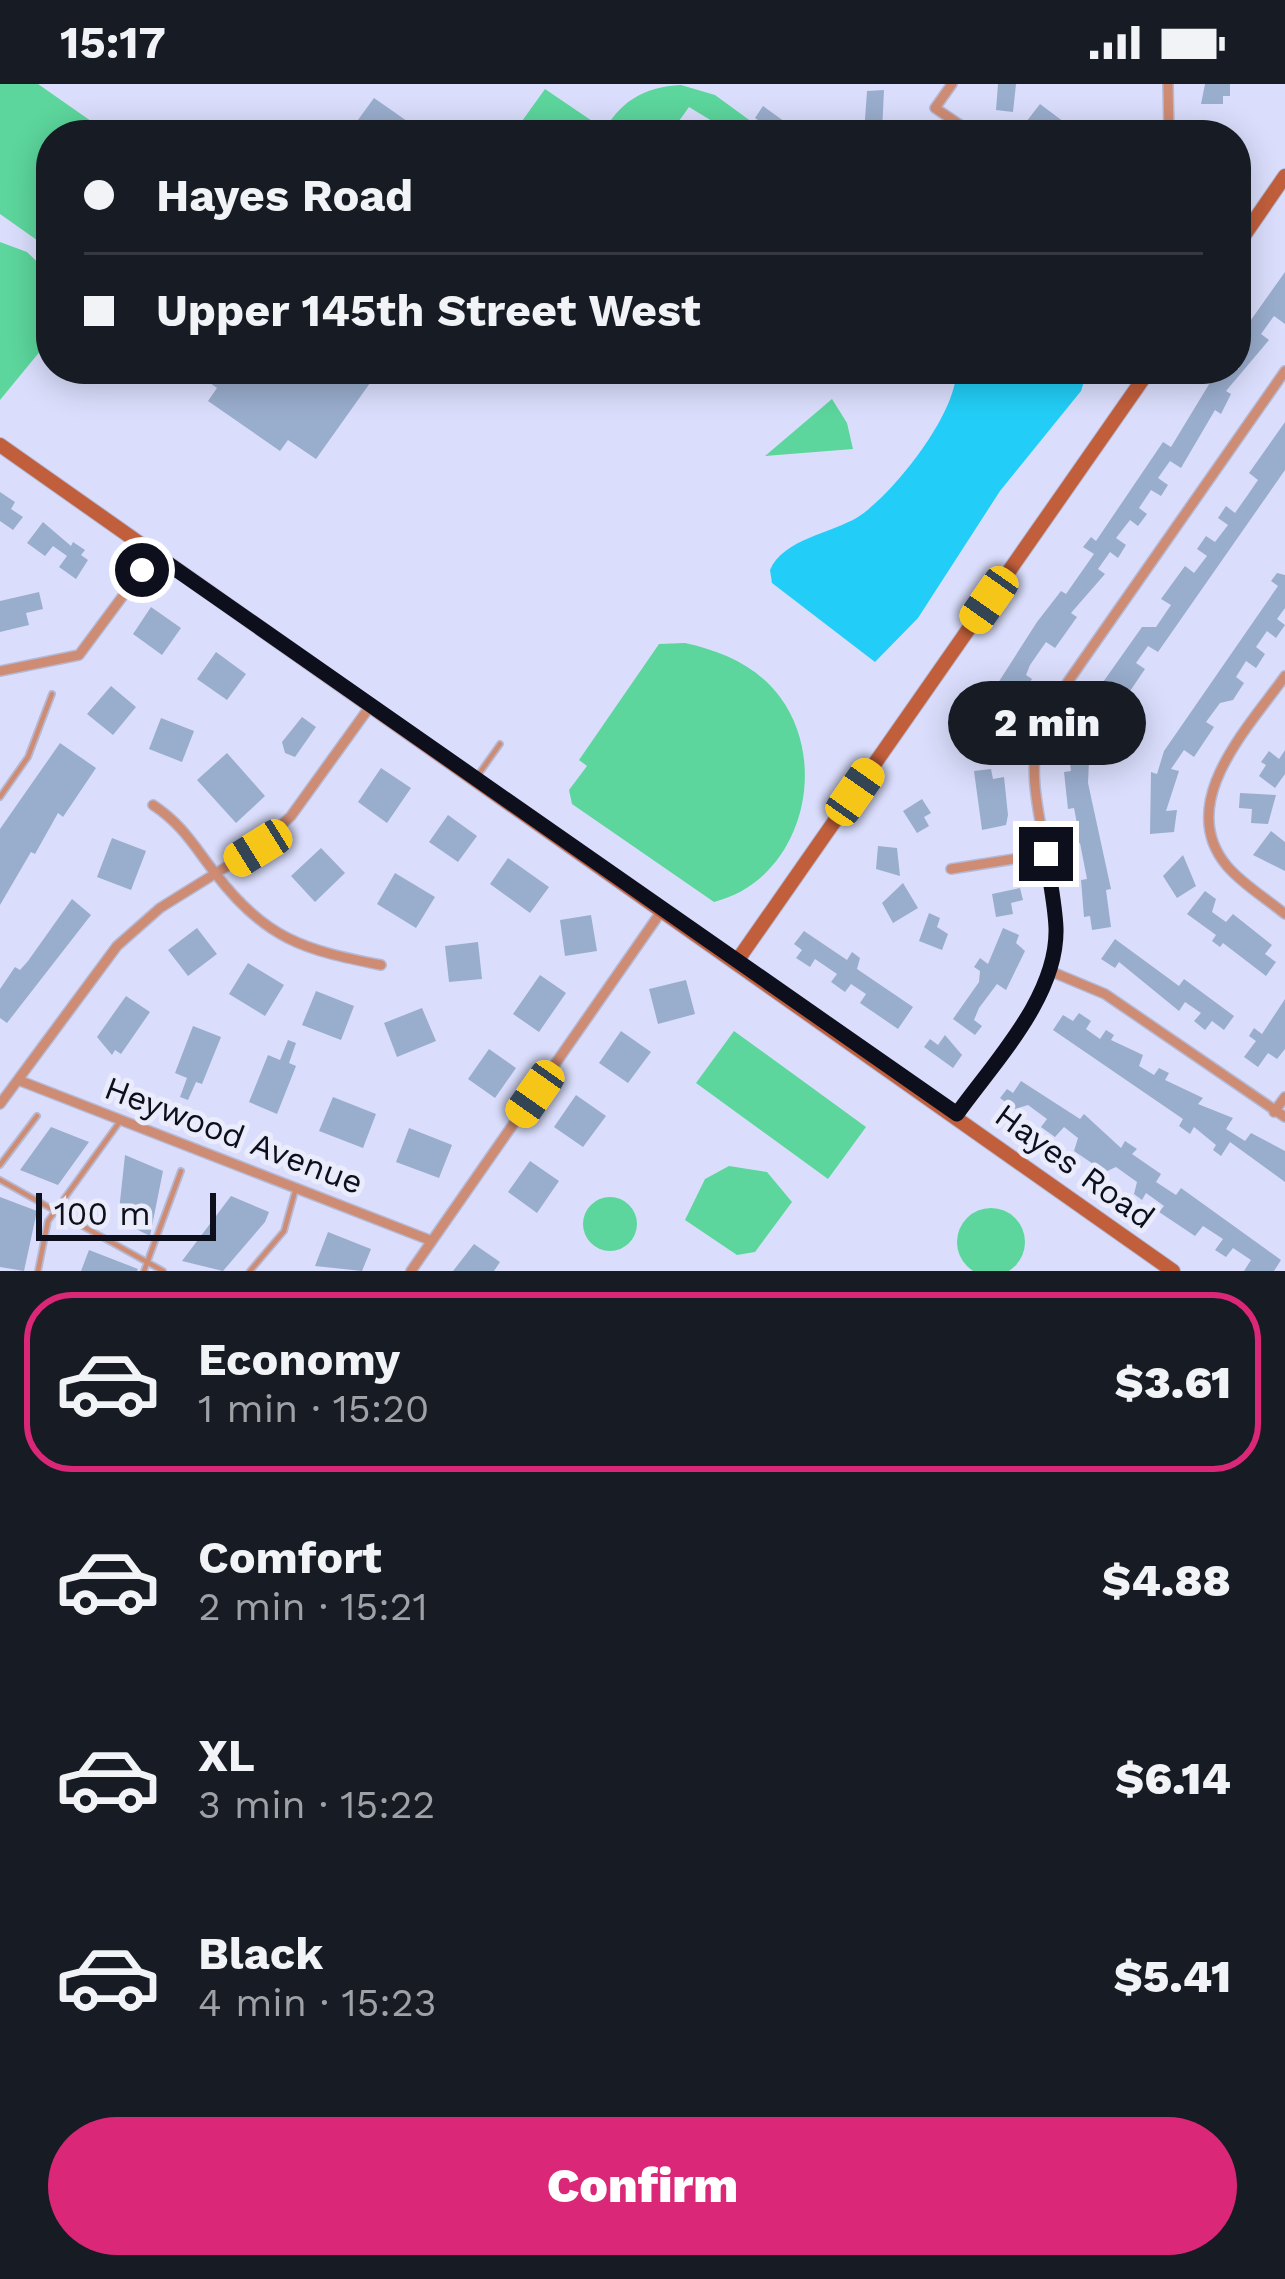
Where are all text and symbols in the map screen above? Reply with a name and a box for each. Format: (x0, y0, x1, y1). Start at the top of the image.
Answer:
text: 15:17 (60, 16, 166, 69)
text: Hayes Road (156, 169, 413, 222)
text: Upper 145th Street West (156, 284, 701, 337)
route start (115, 543, 169, 597)
car (954, 560, 1024, 640)
callout: 2 min (947, 680, 1145, 764)
text: 2 min (994, 700, 1100, 745)
car (820, 752, 890, 832)
car (218, 814, 298, 882)
route end (1019, 827, 1073, 881)
car (500, 1054, 570, 1134)
street label: Heywood Avenue (99, 1068, 369, 1202)
street label: Hayes Road (988, 1095, 1162, 1237)
scale bar (36, 1187, 216, 1240)
text: 100 m (54, 1194, 151, 1233)
icon: car (54, 1328, 162, 1436)
text: Economy (198, 1333, 400, 1386)
text: $3.61 (1115, 1356, 1231, 1409)
text: 1 min · 15:20 (198, 1386, 429, 1431)
icon: car (54, 1526, 162, 1634)
text: Comfort (198, 1531, 382, 1584)
text: $4.88 (1102, 1554, 1231, 1607)
text: 2 min · 15:21 (198, 1584, 428, 1629)
icon: car (54, 1724, 162, 1832)
text: XL (198, 1729, 255, 1782)
text: $6.14 (1115, 1752, 1231, 1805)
text: 3 min · 15:22 (198, 1782, 435, 1827)
icon: car (54, 1922, 162, 2030)
text: Black (198, 1927, 323, 1980)
text: $5.41 (1114, 1950, 1231, 2003)
text: 4 min · 15:23 (198, 1980, 436, 2025)
button: Confirm (48, 2117, 1237, 2255)

